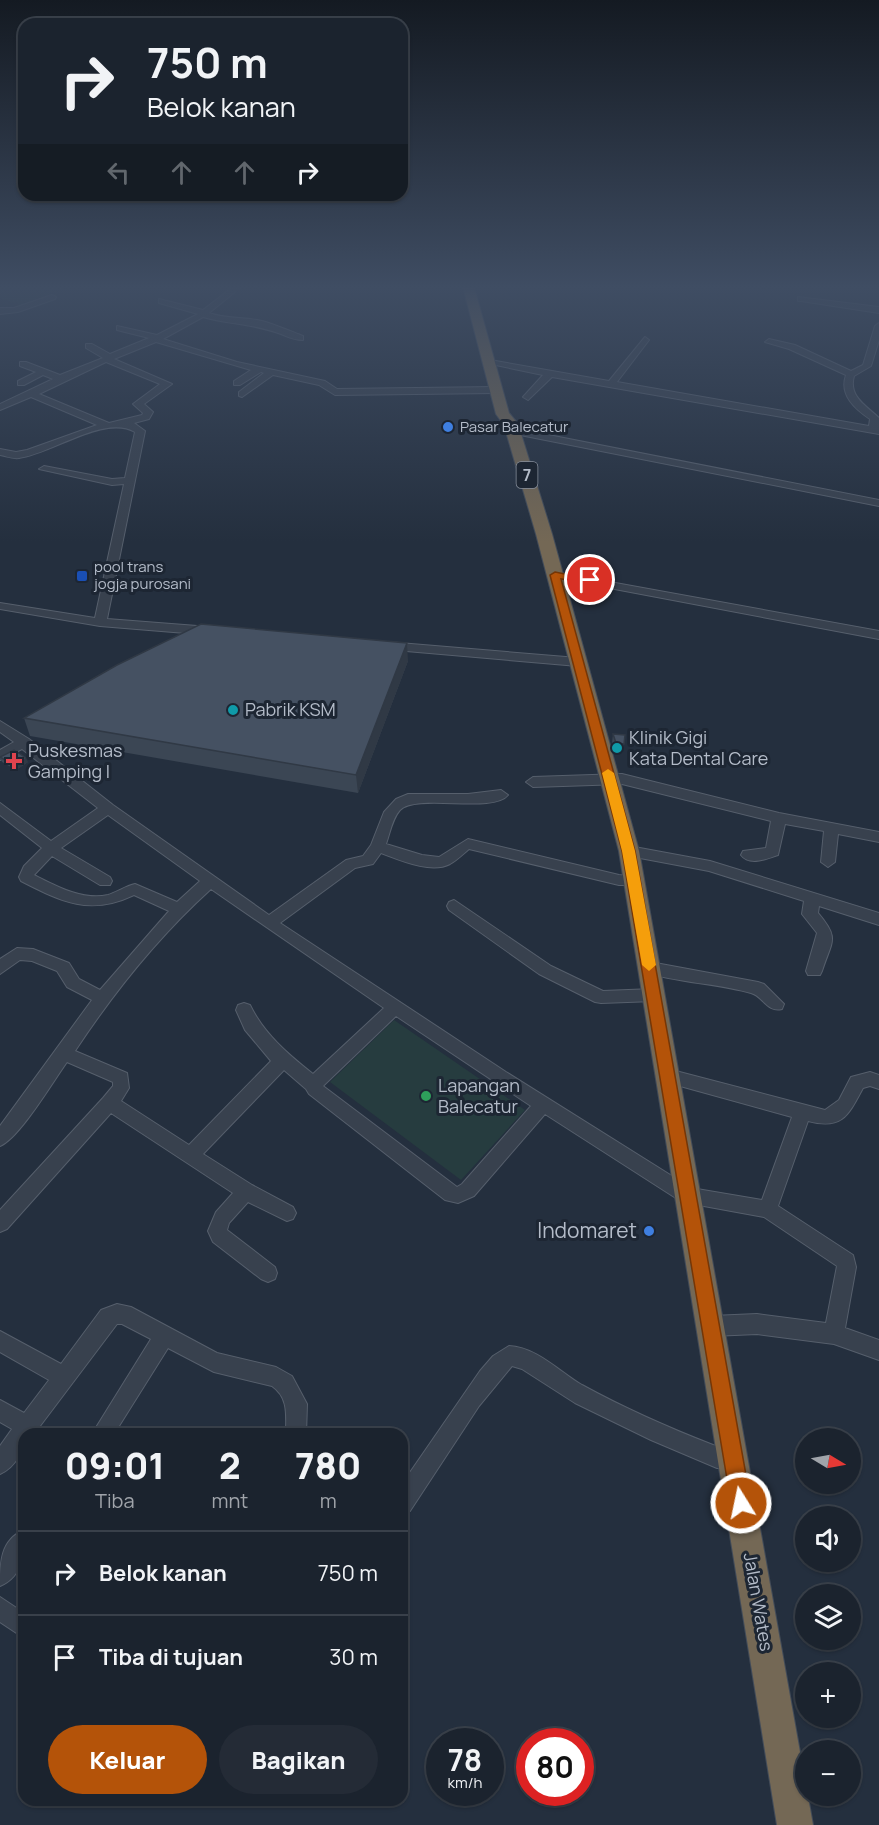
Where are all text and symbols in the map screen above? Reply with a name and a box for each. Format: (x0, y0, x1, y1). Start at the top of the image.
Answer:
text: 750 m (147, 33, 268, 91)
icon: right (48, 42, 126, 120)
text: Belok kanan (147, 88, 296, 125)
icon: left (102, 156, 135, 189)
icon: ahead (165, 156, 198, 189)
icon: ahead (228, 156, 261, 189)
icon: right (291, 156, 324, 189)
place label: Pasar Balecatur (460, 416, 569, 437)
marker: Pasar Balecatur (441, 420, 455, 434)
road number: 7 (516, 462, 538, 488)
pin (564, 554, 615, 605)
place label: pool trans jogja purosani (93, 556, 191, 594)
icon: arrive (573, 563, 606, 596)
marker: pool trans jogja purosani (75, 569, 89, 583)
place label: Pabrik KSM (245, 697, 336, 721)
marker: Pabrik KSM (226, 703, 240, 717)
place label: Klinik Gigi Kata Dental Care (629, 725, 768, 770)
place label: Puskesmas Gamping I (28, 738, 122, 783)
marker: Klinik Gigi Kata Dental Care (610, 741, 624, 755)
marker: Puskesmas Gamping I (5, 752, 23, 770)
place label: Lapangan Balecatur (438, 1073, 520, 1118)
marker: Lapangan Balecatur (419, 1089, 433, 1103)
place label: Indomaret (537, 1216, 637, 1244)
marker: Indomaret (642, 1224, 656, 1238)
north arrow (795, 1428, 861, 1494)
map controls (795, 1428, 861, 1806)
text: 09:01 (65, 1441, 165, 1490)
text: 2 (219, 1441, 241, 1490)
text: 780 (295, 1441, 361, 1490)
position arrow (709, 1471, 773, 1535)
text: Tiba (95, 1487, 135, 1514)
text: mnt (211, 1487, 248, 1514)
text: m (320, 1487, 337, 1514)
button: sound (795, 1506, 861, 1572)
street label: Jalan Wates (739, 1551, 779, 1653)
icon: right (48, 1557, 81, 1590)
text: Belok kanan (99, 1558, 227, 1588)
text: 750 m (318, 1558, 378, 1588)
button: layers (795, 1584, 861, 1650)
icon: arrive (48, 1641, 81, 1674)
text: Tiba di tujuan (99, 1642, 243, 1672)
text: 30 m (329, 1642, 378, 1672)
button: + (795, 1662, 861, 1728)
button: Keluar (48, 1725, 207, 1794)
button: Bagikan (219, 1725, 378, 1794)
speed limit sign: 80 (516, 1728, 594, 1806)
text: 78 (448, 1739, 482, 1780)
button: − (795, 1740, 861, 1806)
text: km/h (448, 1772, 482, 1793)

